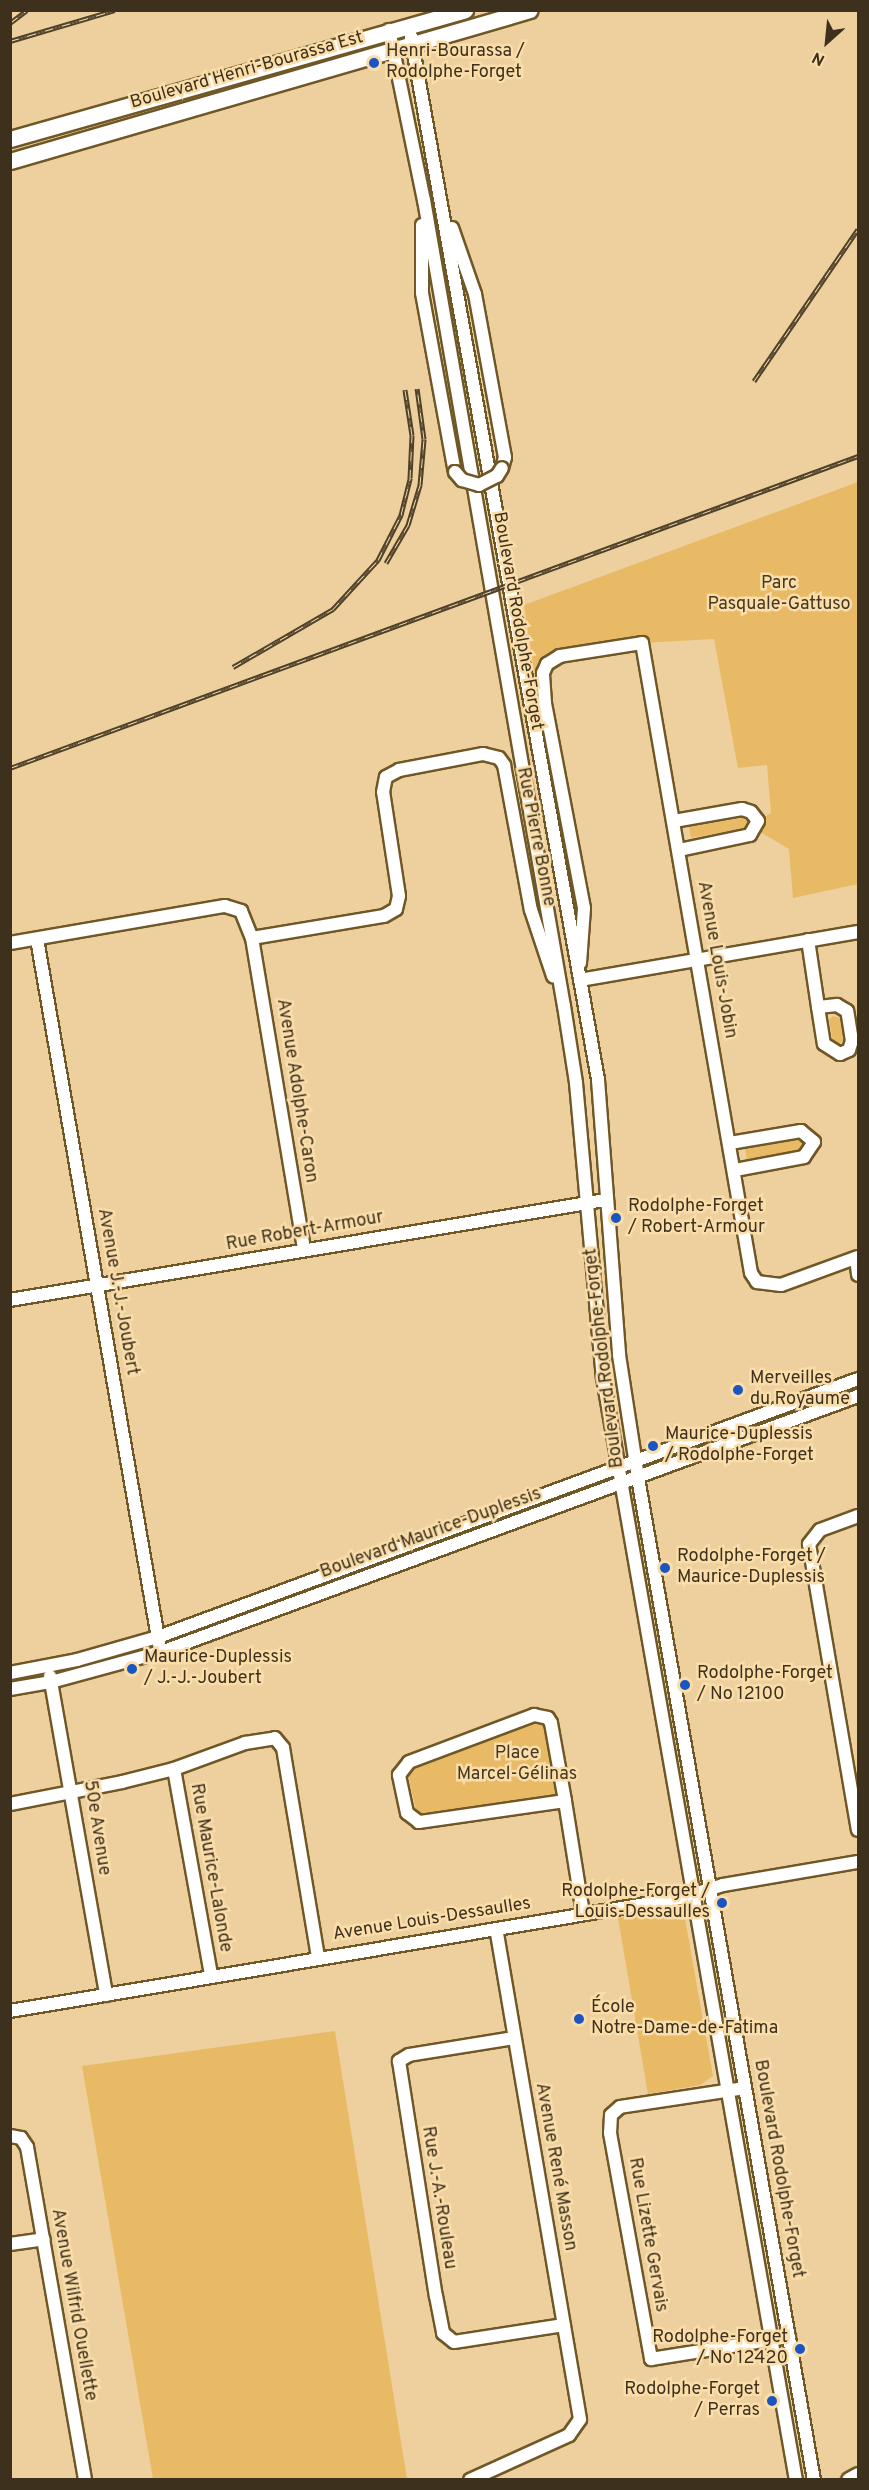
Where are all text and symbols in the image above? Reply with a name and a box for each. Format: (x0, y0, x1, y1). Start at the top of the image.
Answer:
north arrow (797, 12, 857, 72)
street label: Boulevard Henri-Bourassa Est (128, 27, 366, 115)
place label: Henri-Bourassa / Rodolphe-Forget (386, 42, 525, 84)
text: N (809, 47, 828, 70)
marker: Henri-Bourassa / Rodolphe-Forget (367, 56, 381, 70)
street label: Boulevard Rodolphe-Forget (487, 510, 547, 732)
park label: Parc Pasquale-Gattuso (707, 574, 851, 616)
street label: Rue Pierre Bonne (511, 766, 559, 908)
street label: Avenue Louis-Jobin (692, 880, 740, 1040)
street label: Avenue Adolphe-Caron (271, 997, 321, 1185)
place label: Rodolphe-Forget / Robert-Armour (628, 1197, 765, 1240)
street label: Avenue J.-J.-Joubert (92, 1207, 142, 1377)
street label: Rue Robert-Armour (225, 1208, 385, 1256)
marker: Rodolphe-Forget / Robert-Armour (609, 1211, 623, 1225)
street label: Boulevard Rodolphe-Forget (581, 1247, 629, 1469)
place label: Merveilles du Royaume (750, 1369, 850, 1412)
marker: Merveilles du Royaume (731, 1383, 745, 1397)
place label: Maurice-Duplessis / Rodolphe-Forget (665, 1425, 814, 1468)
marker: Maurice-Duplessis / Rodolphe-Forget (646, 1439, 660, 1453)
street label: Boulevard Maurice-Duplessis (318, 1484, 544, 1584)
place label: Rodolphe-Forget / Maurice-Duplessis (677, 1547, 826, 1590)
marker: Rodolphe-Forget / Maurice-Duplessis (658, 1561, 672, 1575)
place label: Maurice-Duplessis / J.-J.-Joubert (144, 1648, 292, 1690)
marker: Maurice-Duplessis / J.-J.-Joubert (125, 1662, 139, 1676)
place label: Rodolphe-Forget / No 12100 (697, 1664, 833, 1706)
marker: Rodolphe-Forget / No 12100 (678, 1678, 692, 1692)
park label: Place Marcel-Gélinas (457, 1744, 577, 1786)
street label: 50e Avenue (78, 1779, 114, 1877)
street label: Rue Maurice-Lalonde (184, 1782, 236, 1954)
place label: Rodolphe-Forget / Louis-Dessaulles (561, 1882, 710, 1924)
street label: Avenue Louis-Dessaulles (332, 1894, 532, 1946)
marker: Rodolphe-Forget / Louis-Dessaulles (715, 1896, 729, 1910)
place label: École Notre-Dame-de-Fatima (591, 1998, 778, 2040)
marker: École Notre-Dame-de-Fatima (572, 2012, 586, 2026)
street label: Boulevard Rodolphe-Forget (748, 2058, 808, 2280)
street label: Avenue René Masson (530, 2081, 580, 2253)
street label: Rue J.-A.-Rouleau (416, 2125, 460, 2271)
street label: Rue Lizette Gervais (623, 2156, 671, 2314)
street label: Avenue Wilfrid Ouellette (45, 2207, 101, 2403)
place label: Rodolphe-Forget / No 12420 (652, 2328, 788, 2370)
marker: Rodolphe-Forget / No 12420 (793, 2342, 807, 2356)
place label: Rodolphe-Forget / Perras (624, 2380, 760, 2422)
marker: Rodolphe-Forget / Perras (765, 2394, 779, 2408)

